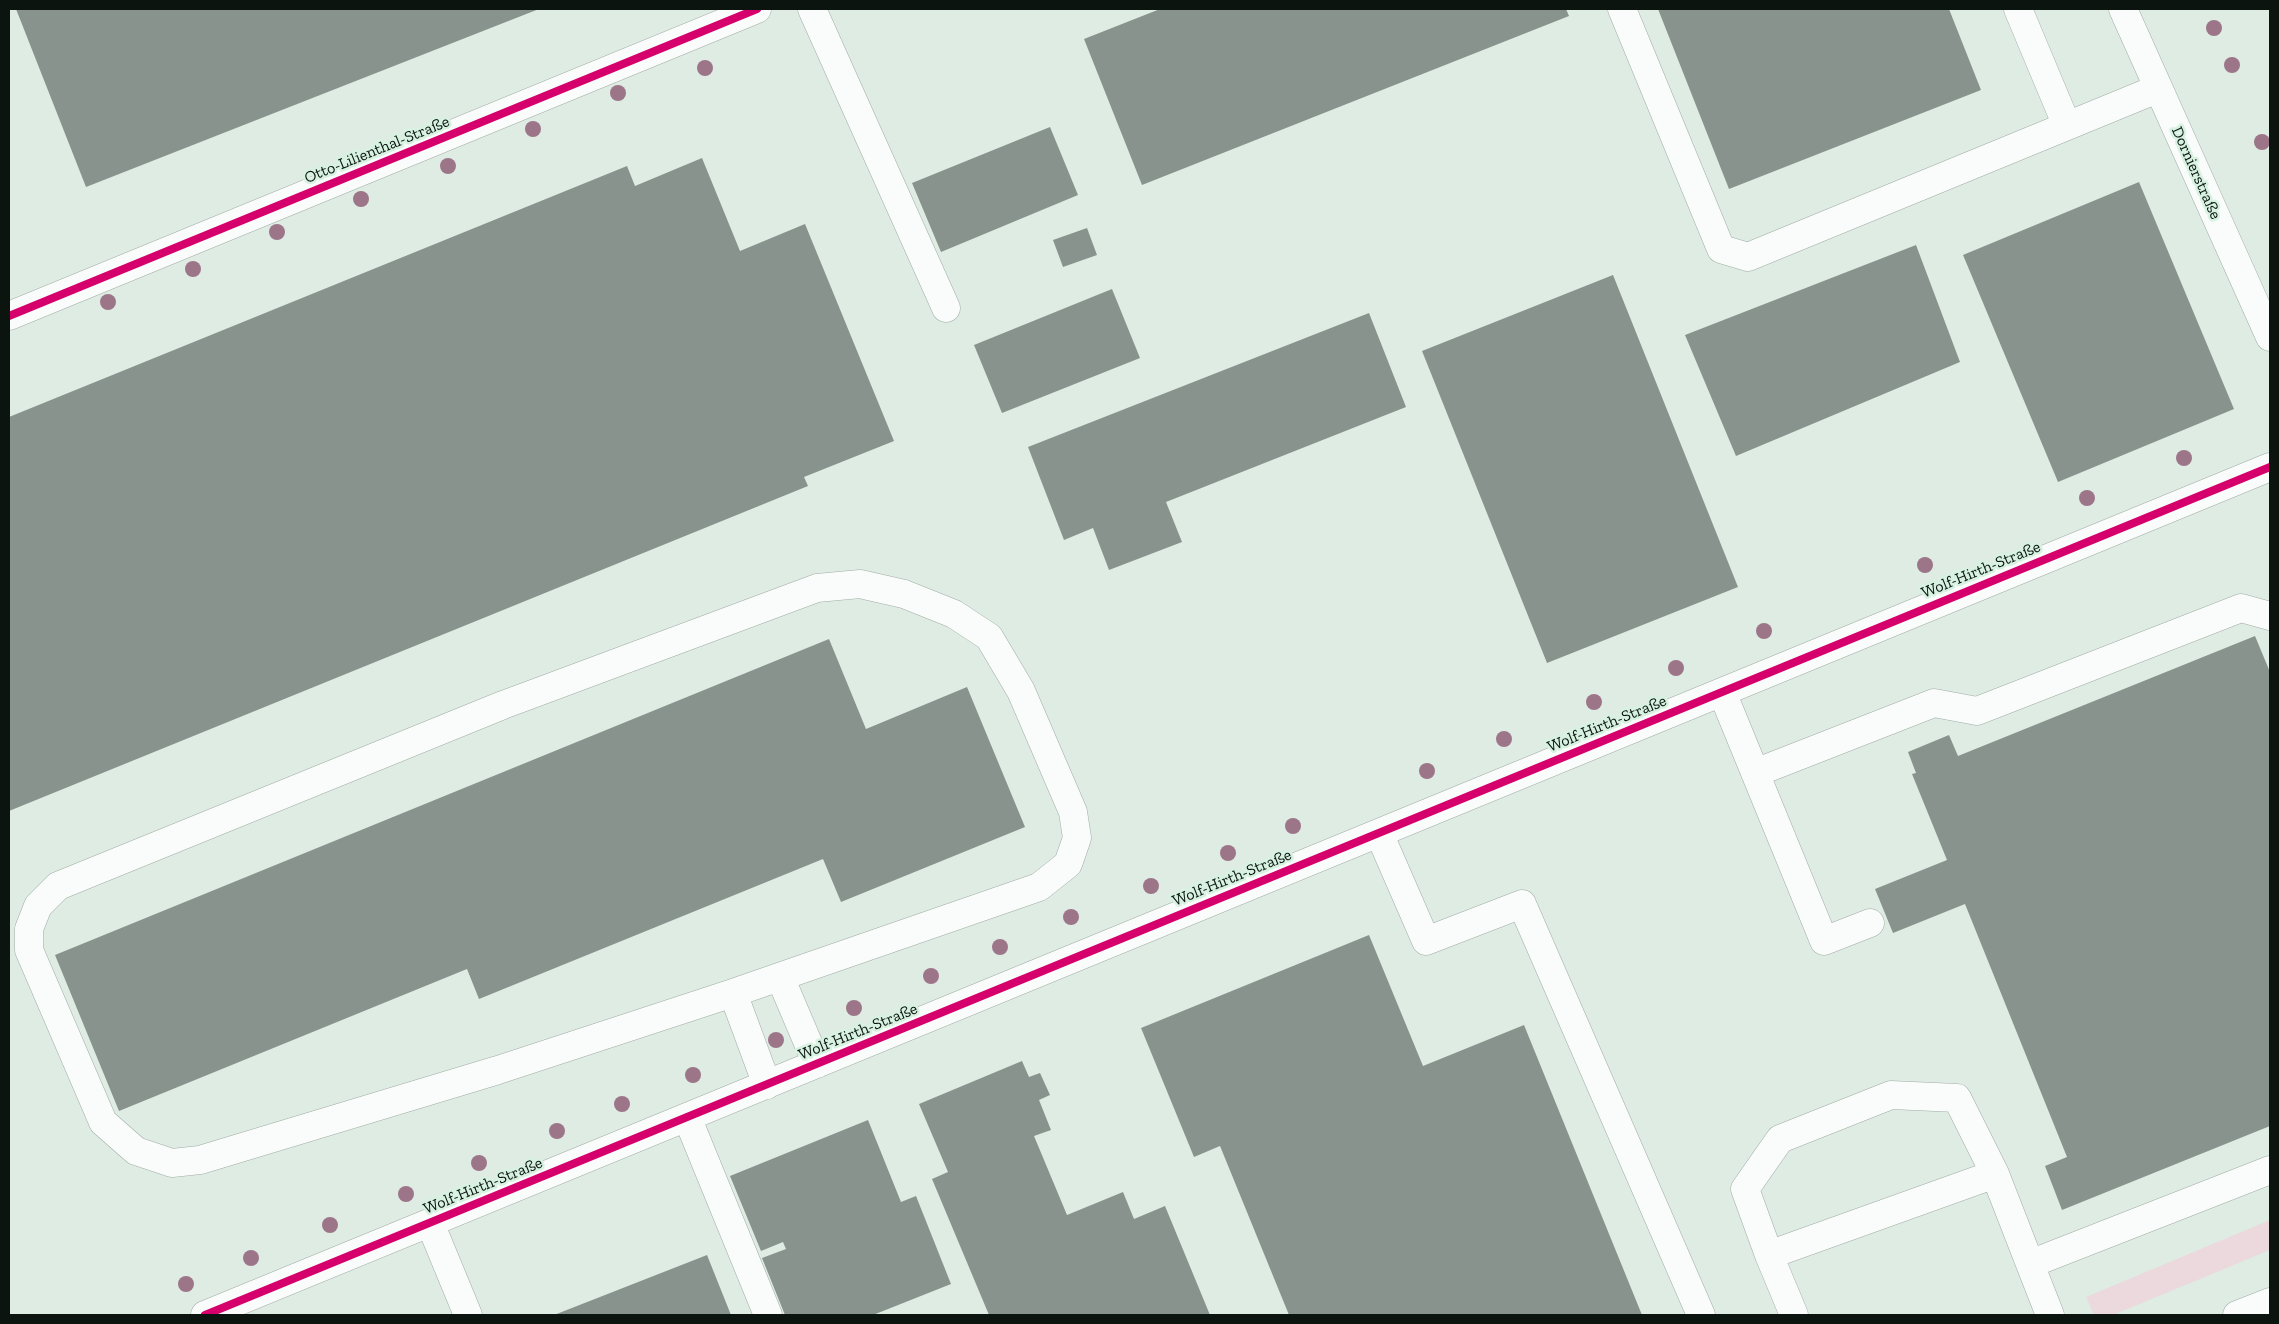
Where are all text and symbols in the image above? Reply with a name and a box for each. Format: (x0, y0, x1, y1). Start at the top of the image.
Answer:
street label: Otto-Lilienthal-Straße (302, 112, 452, 188)
street label: Dornierstraße (2167, 124, 2225, 222)
street label: Wolf-Hirth-Straße (1919, 537, 2043, 603)
street label: Wolf-Hirth-Straße (1545, 691, 1669, 757)
street label: Wolf-Hirth-Straße (1170, 845, 1294, 911)
street label: Wolf-Hirth-Straße (796, 999, 920, 1065)
street label: Wolf-Hirth-Straße (421, 1153, 545, 1219)

